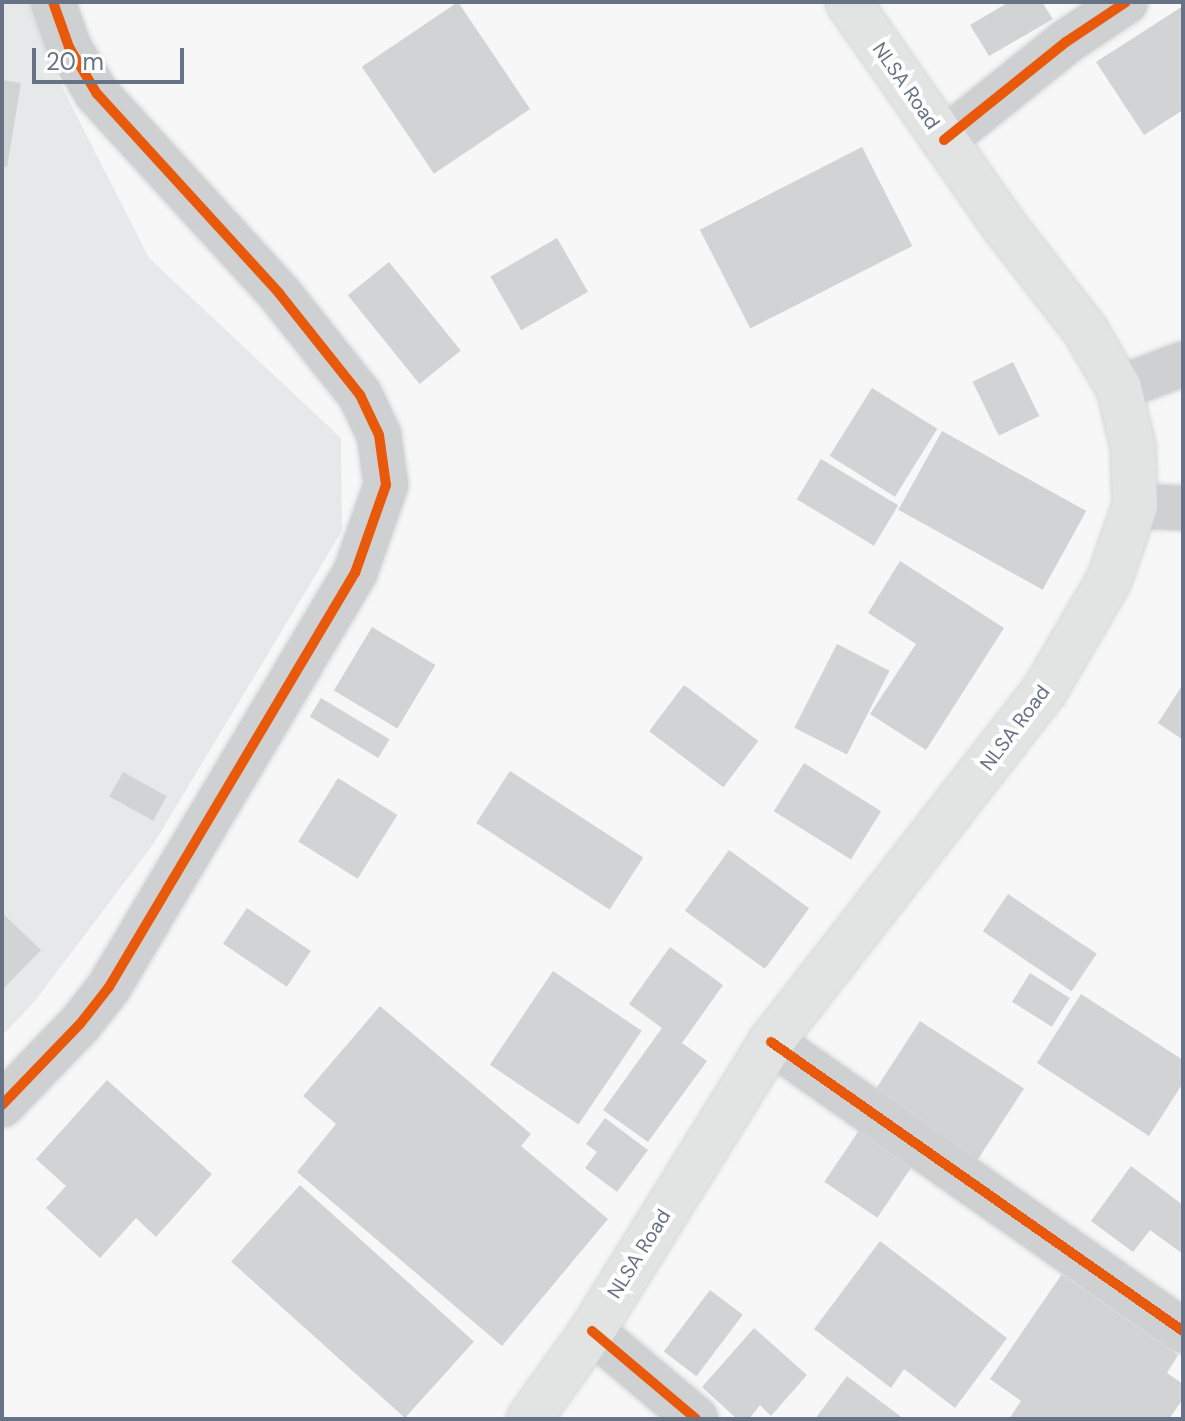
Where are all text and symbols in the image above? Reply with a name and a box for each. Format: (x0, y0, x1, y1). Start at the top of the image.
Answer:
scale bar (36, 32, 188, 82)
street label: NLSA Road (867, 38, 945, 134)
text: 20 m (46, 46, 104, 77)
street label: NLSA Road (975, 681, 1055, 775)
street label: NLSA Road (602, 1205, 676, 1303)

